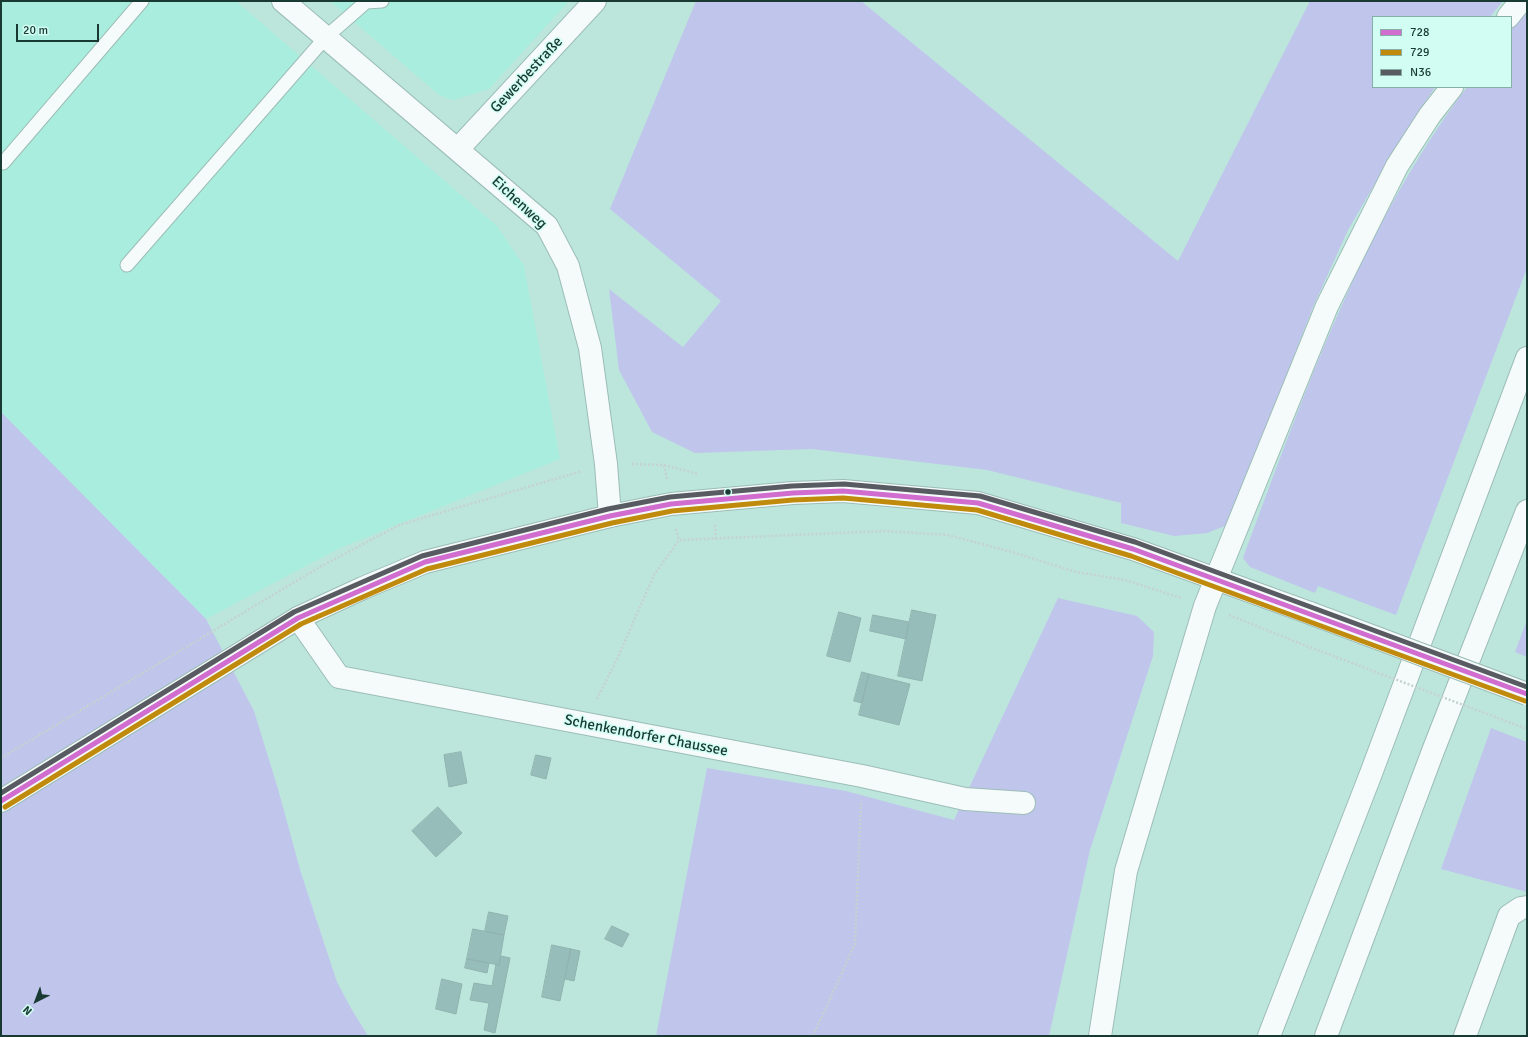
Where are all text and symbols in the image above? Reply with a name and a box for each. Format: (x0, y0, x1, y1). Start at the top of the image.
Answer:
scale bar (18, 16, 101, 42)
legend (1372, 16, 1512, 88)
text: 20 m (23, 23, 48, 38)
text: 728 (1410, 25, 1429, 40)
street label: Gewerbestraße (487, 33, 567, 117)
text: 729 (1410, 45, 1429, 60)
text: N36 (1410, 65, 1431, 80)
street label: Eichenweg (488, 173, 550, 233)
unlabelled marker (723, 487, 733, 497)
street label: Schenkendorfer Chaussee (563, 711, 729, 761)
north arrow (16, 981, 56, 1021)
text: N (20, 1003, 35, 1018)

